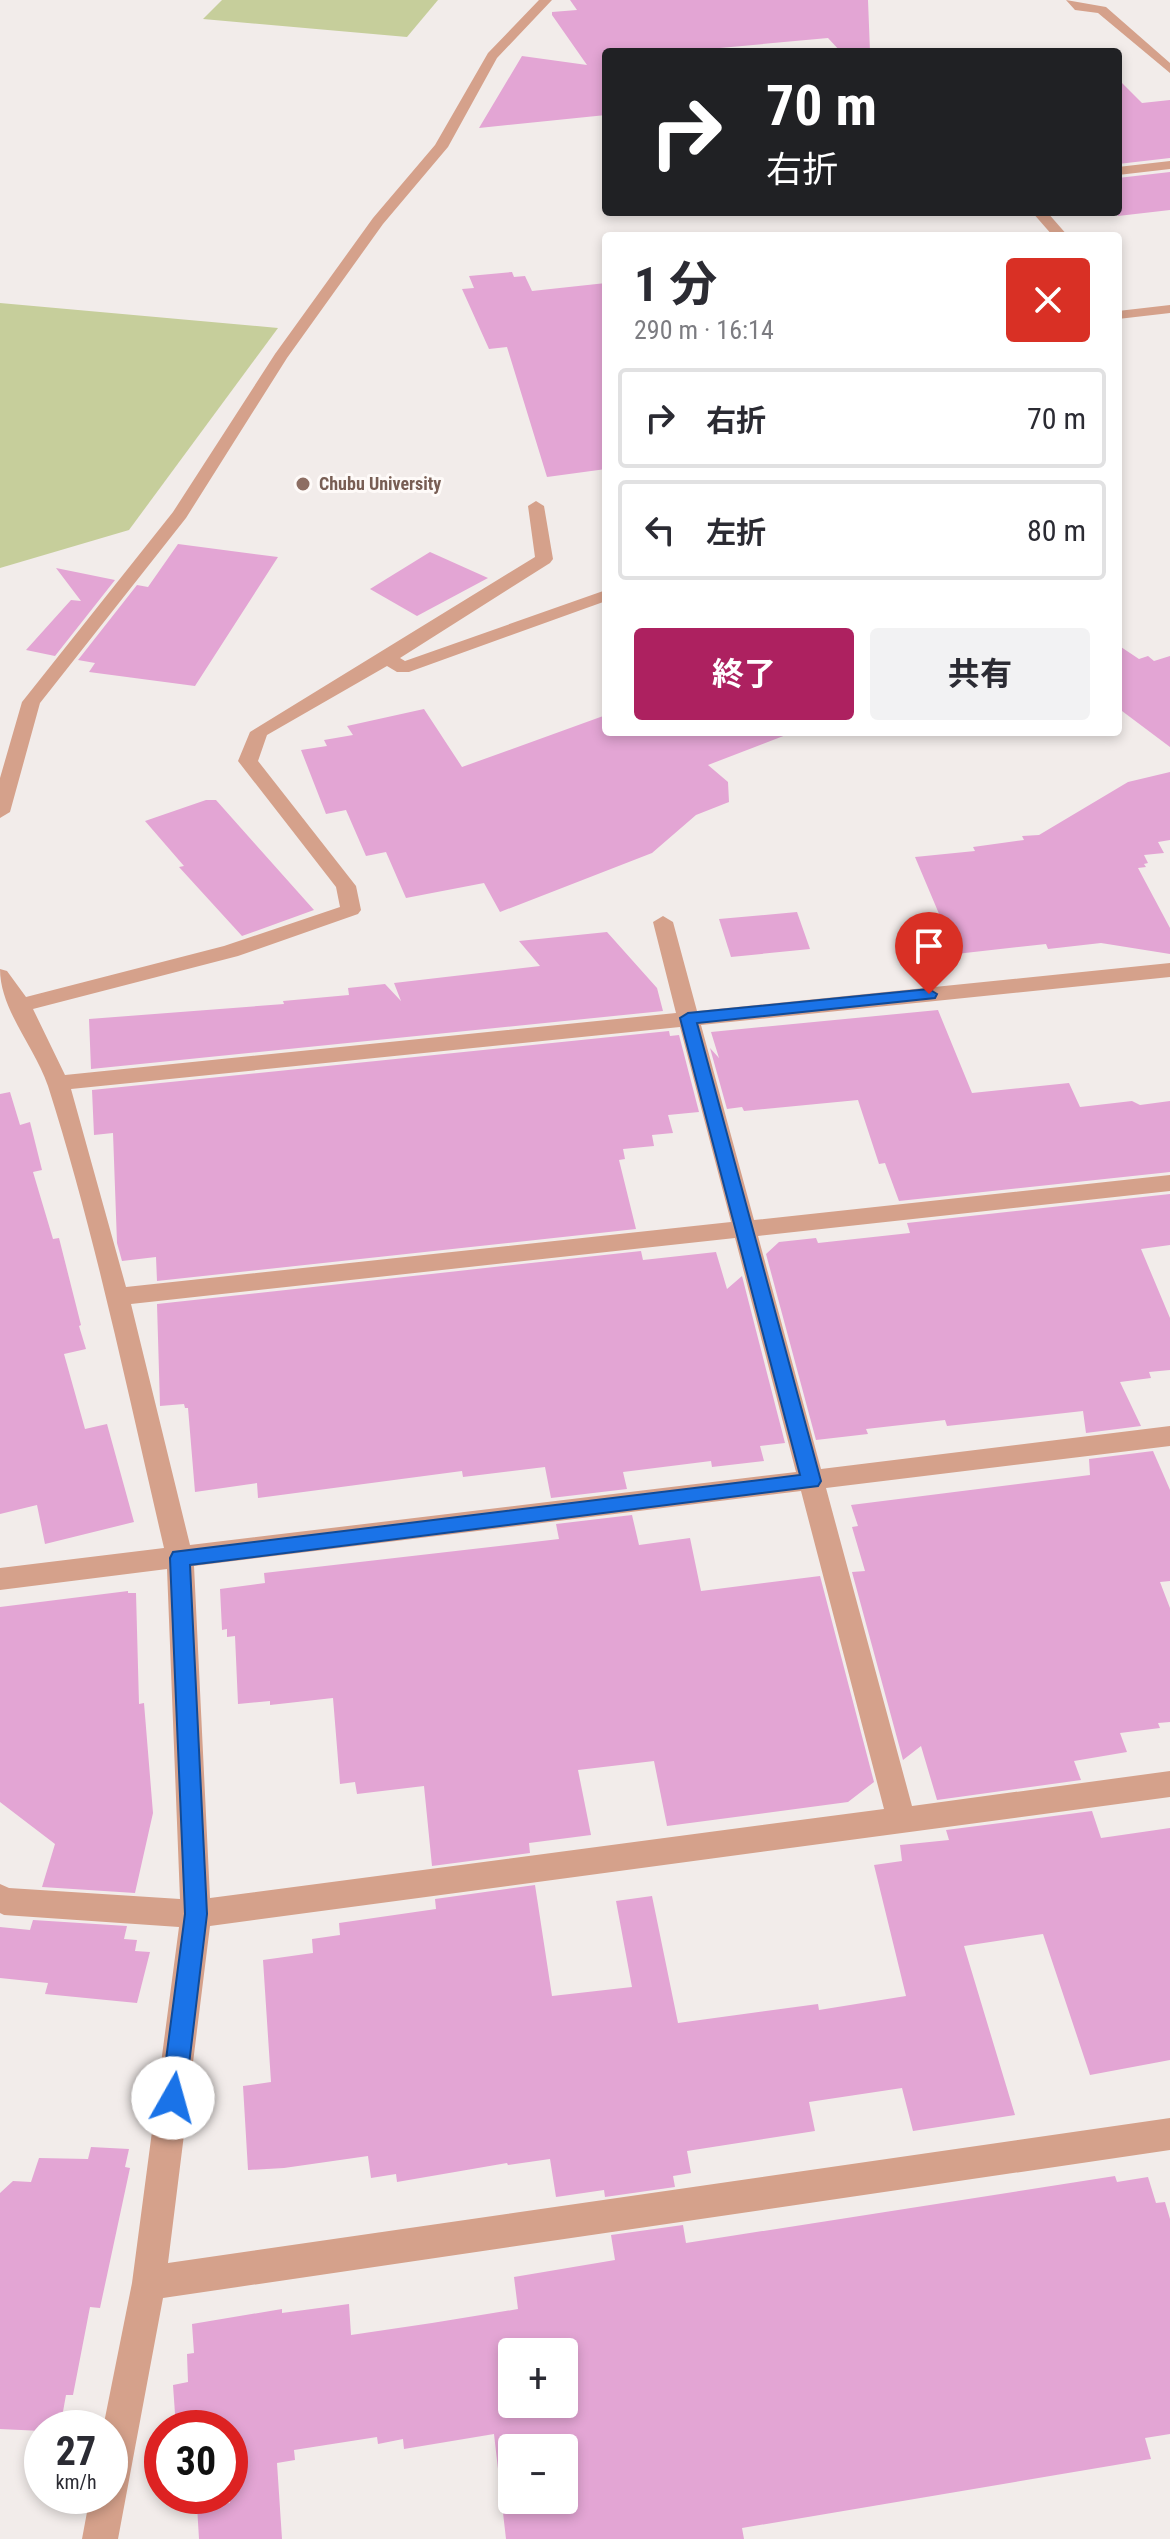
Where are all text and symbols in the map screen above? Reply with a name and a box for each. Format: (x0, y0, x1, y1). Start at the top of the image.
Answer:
text: 70 m (766, 73, 877, 139)
icon: right (634, 80, 738, 184)
text: 右折 (766, 149, 838, 191)
text: 1 分 (634, 256, 717, 313)
button: close (1006, 258, 1090, 342)
text: 290 m · 16:14 (634, 315, 774, 345)
icon: right (638, 396, 682, 440)
text: 70 m (1027, 401, 1086, 436)
text: 右折 (706, 403, 766, 438)
place label: Chubu University (319, 473, 441, 494)
marker: Chubu University (294, 475, 312, 493)
icon: left (638, 508, 682, 552)
text: 80 m (1027, 513, 1086, 548)
text: 左折 (706, 515, 766, 550)
button: 終了 (634, 628, 854, 720)
button: 共有 (870, 628, 1090, 720)
pin (895, 912, 963, 994)
icon: arrive (907, 924, 951, 968)
position arrow (131, 2056, 215, 2140)
map controls (498, 2338, 578, 2514)
button: + (498, 2338, 578, 2418)
speed limit sign: 30 (144, 2410, 248, 2514)
text: 27 (56, 2428, 96, 2475)
button: − (498, 2434, 578, 2514)
text: km/h (55, 2470, 97, 2494)

